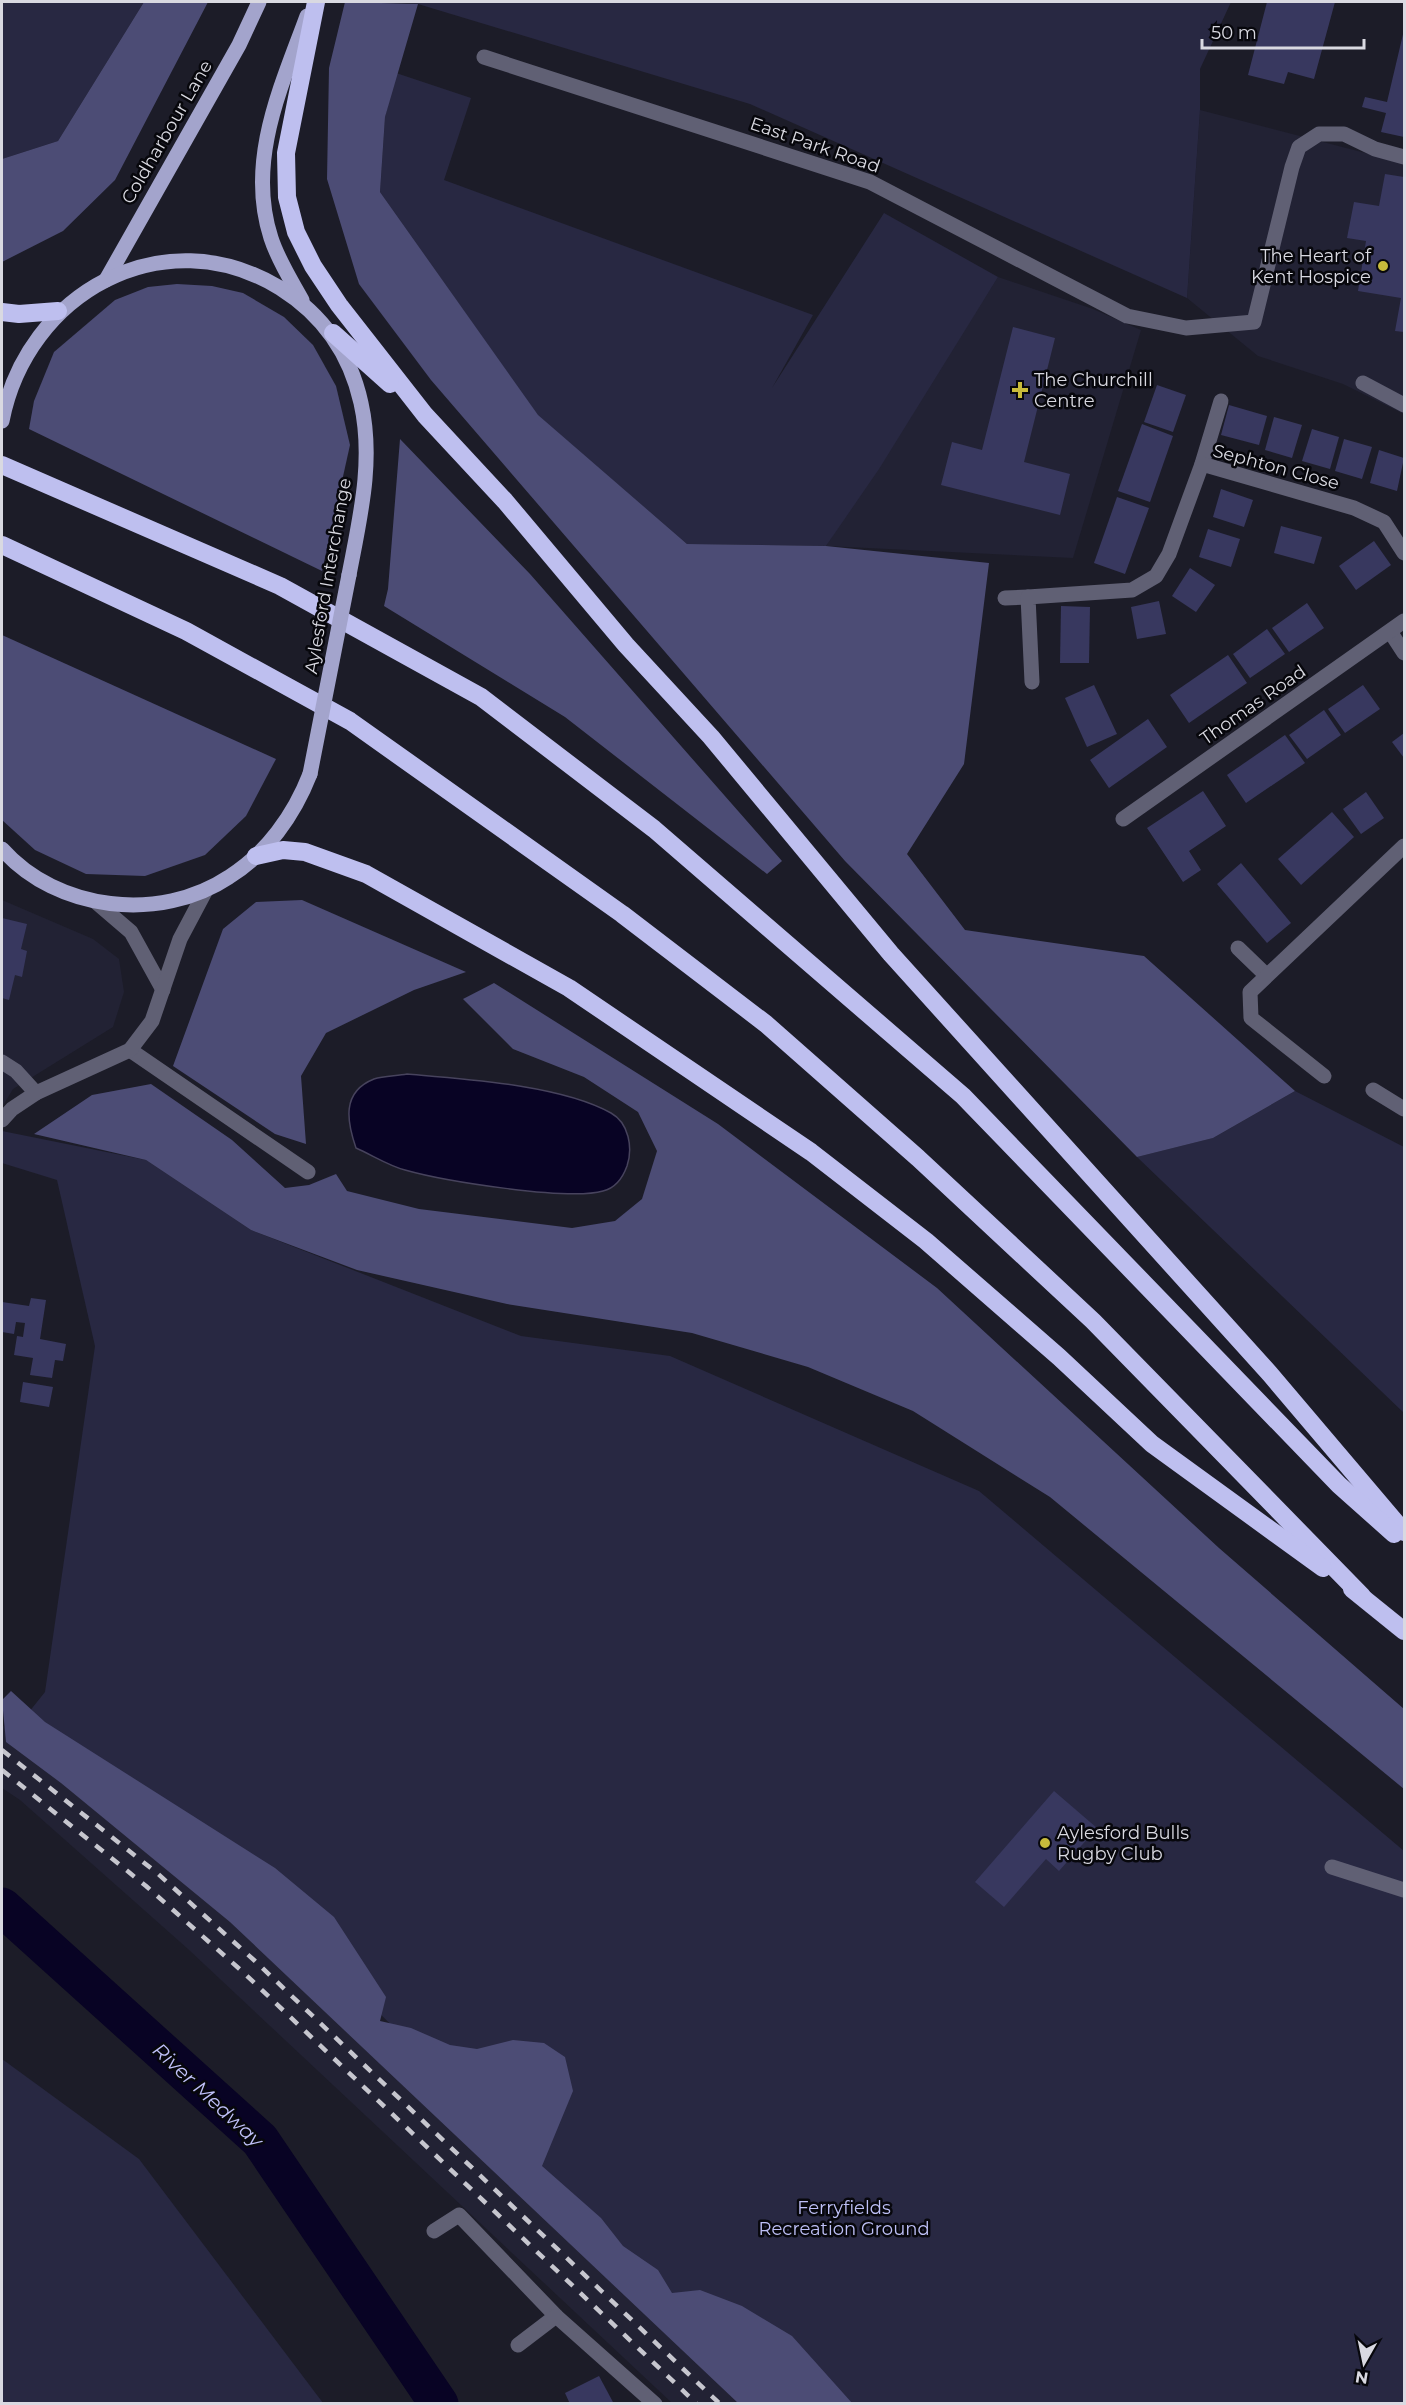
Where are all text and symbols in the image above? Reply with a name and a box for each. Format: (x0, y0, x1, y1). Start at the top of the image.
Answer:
scale bar (1202, 12, 1364, 50)
text: 50 m (1211, 22, 1257, 44)
street label: Coldharbour Lane (117, 56, 217, 208)
street label: East Park Road (747, 112, 883, 178)
place label: The Heart of Kent Hospice (1251, 245, 1372, 288)
marker: The Heart of Kent Hospice (1376, 259, 1390, 273)
place label: The Churchill Centre (1034, 369, 1153, 412)
marker: The Churchill Centre (1011, 381, 1029, 399)
street label: Sephton Close (1210, 440, 1342, 494)
street label: Aylesford Interchange (300, 476, 356, 676)
street label: Thomas Road (1196, 660, 1310, 750)
place label: Aylesford Bulls Rugby Club (1057, 1822, 1189, 1865)
marker: Aylesford Bulls Rugby Club (1038, 1836, 1052, 1850)
water label: River Medway (148, 2038, 269, 2153)
park label: Ferryfields Recreation Ground (758, 2197, 930, 2240)
north arrow (1334, 2333, 1394, 2393)
text: N (1354, 2367, 1370, 2388)

